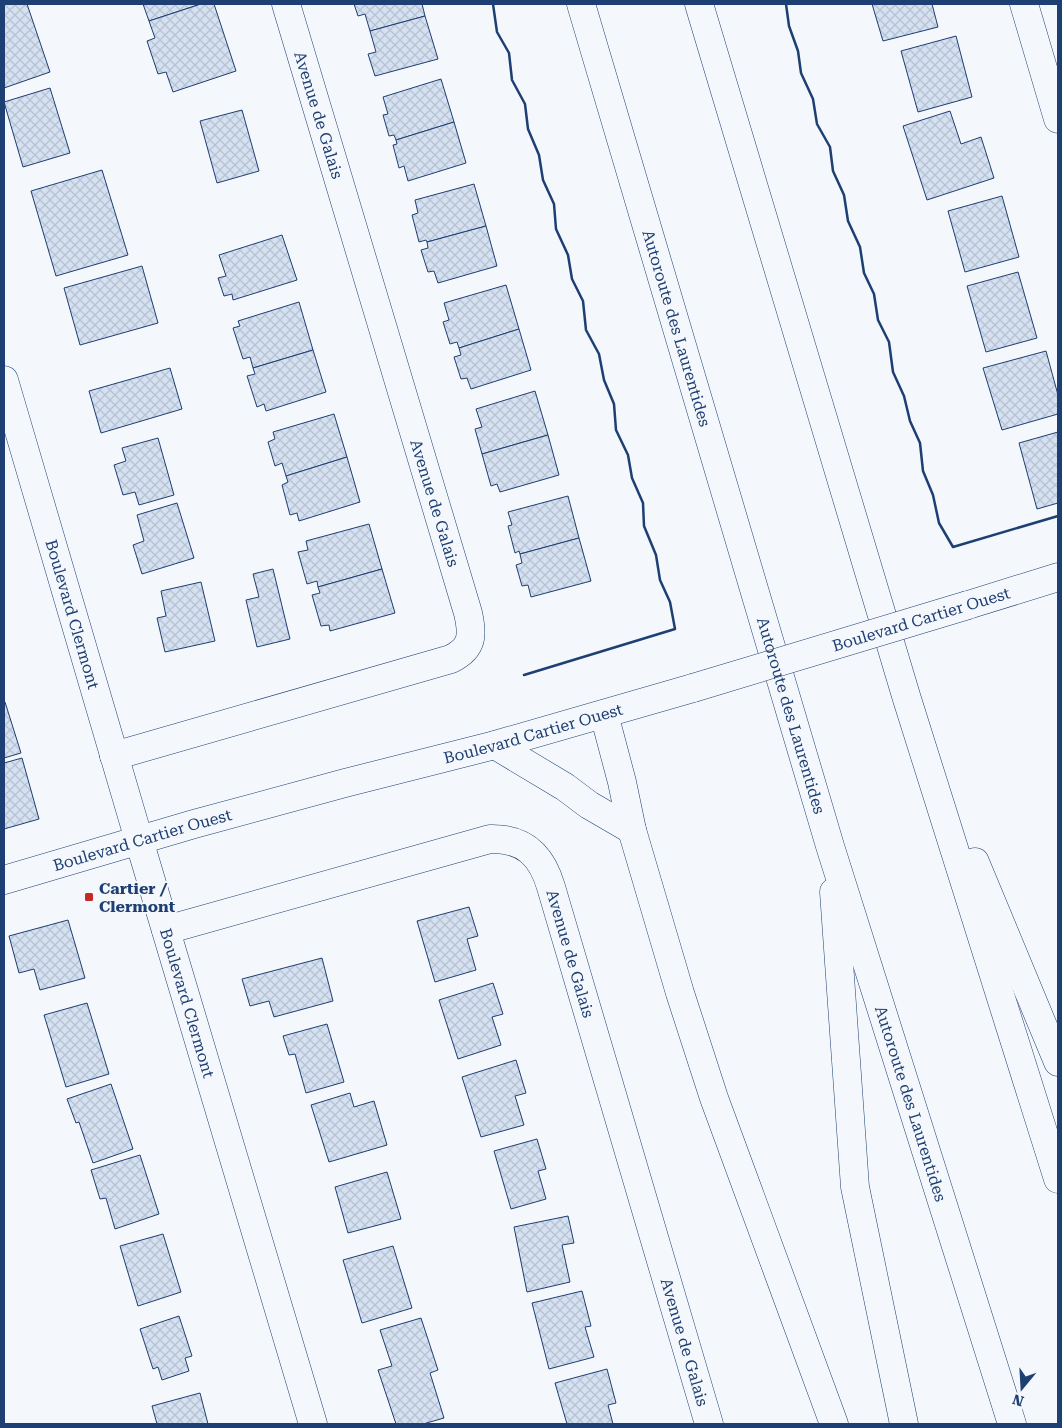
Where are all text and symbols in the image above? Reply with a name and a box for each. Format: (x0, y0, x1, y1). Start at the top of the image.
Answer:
street label: Avenue de Galais (290, 49, 347, 182)
street label: Autoroute des Laurentides (638, 228, 715, 429)
street label: Avenue de Galais (406, 437, 463, 570)
street label: Boulevard Clermont (41, 537, 103, 691)
street label: Boulevard Cartier Ouest (830, 583, 1012, 656)
street label: Autoroute des Laurentides (753, 615, 829, 817)
street label: Boulevard Cartier Ouest (442, 700, 625, 768)
street label: Boulevard Cartier Ouest (51, 805, 234, 875)
place label: Cartier / Clermont (99, 879, 176, 916)
street label: Avenue de Galais (542, 888, 598, 1020)
marker: Cartier / Clermont (83, 891, 95, 903)
street label: Boulevard Clermont (156, 926, 218, 1080)
street label: Autoroute des Laurentides (871, 1003, 950, 1204)
street label: Avenue de Galais (657, 1276, 712, 1409)
north arrow (997, 1363, 1047, 1413)
text: N (1010, 1391, 1026, 1410)

